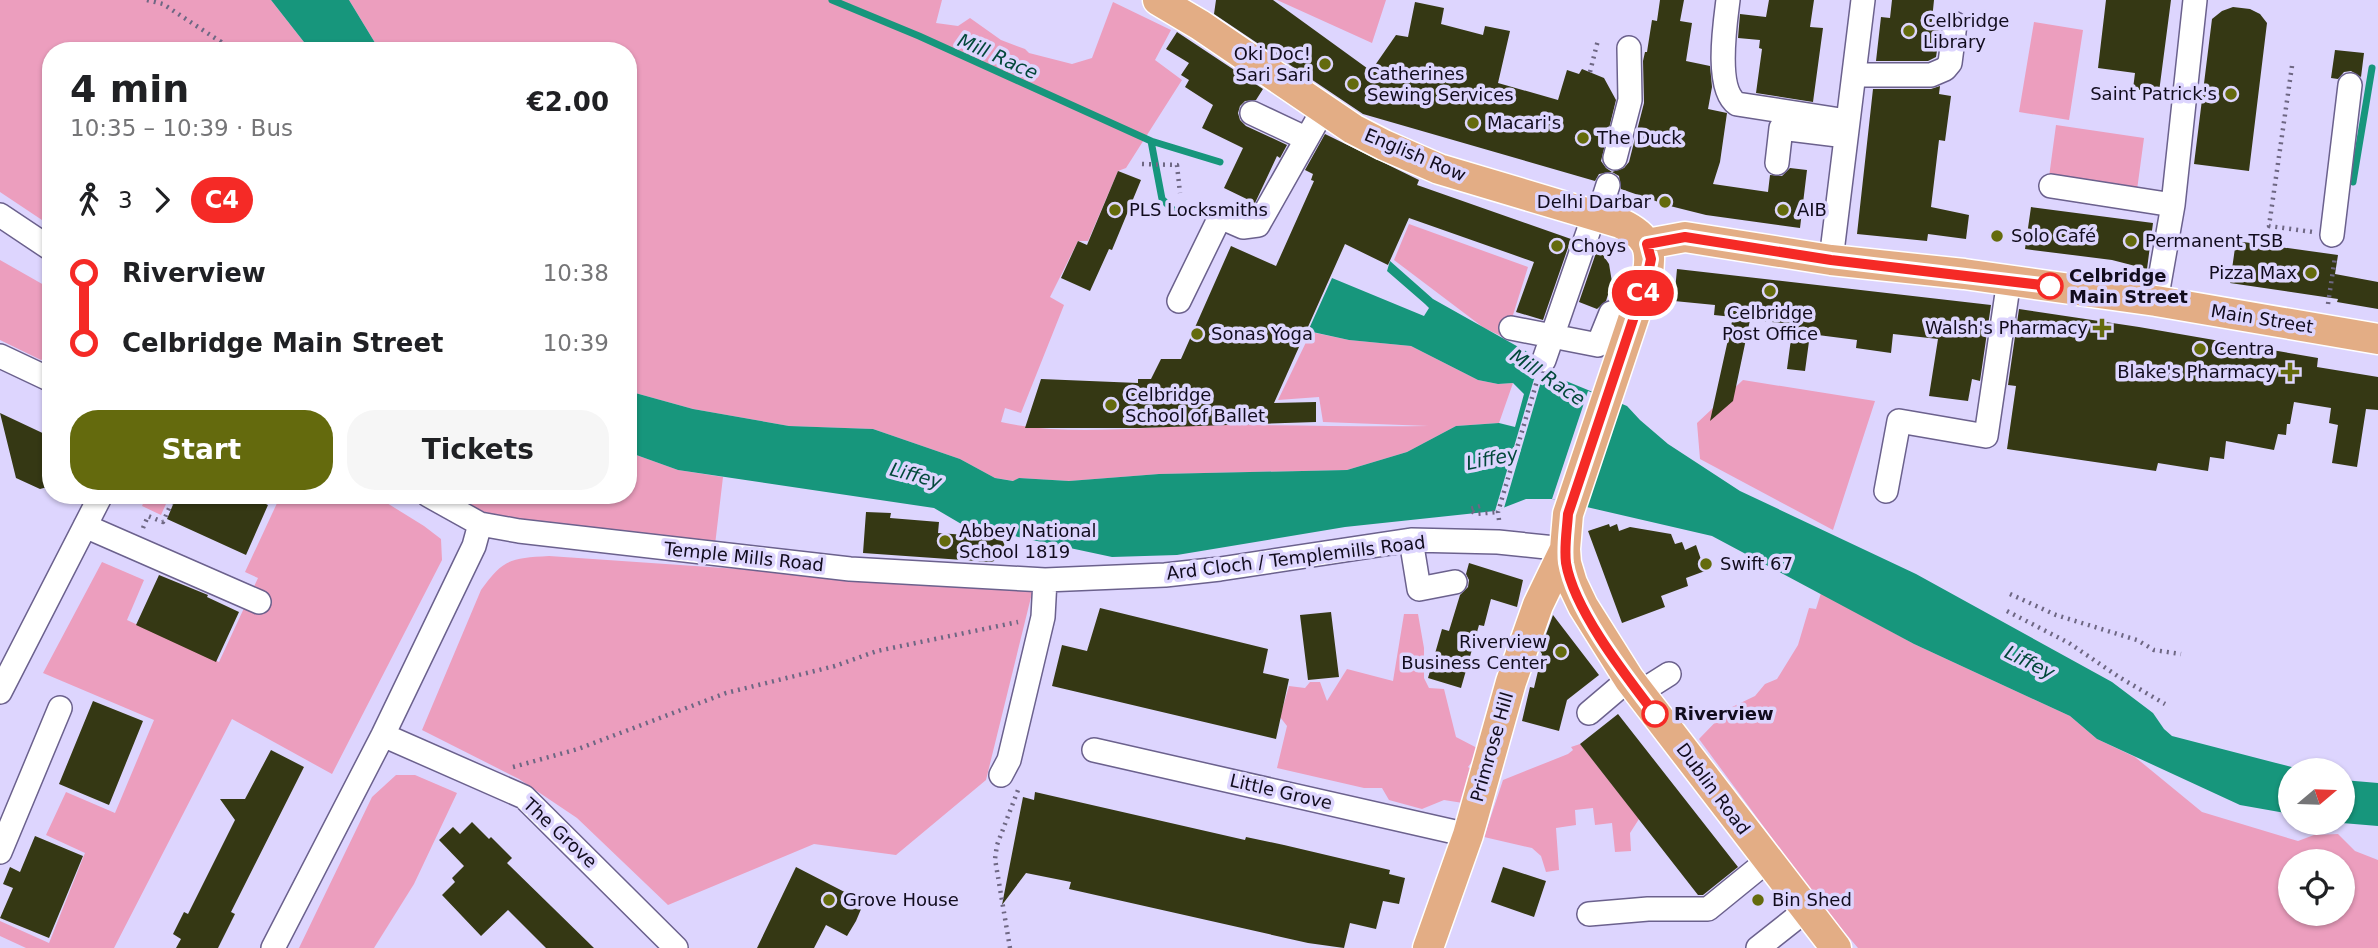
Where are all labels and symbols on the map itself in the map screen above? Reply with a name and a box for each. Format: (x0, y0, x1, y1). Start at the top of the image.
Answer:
place label: Celbridge Library (1923, 10, 2009, 52)
marker: Celbridge Library (1901, 23, 1917, 39)
water label: Mill Race (955, 29, 1041, 83)
place label: Oki Doc! Sari Sari (1234, 43, 1311, 85)
marker: Oki Doc! Sari Sari (1317, 56, 1333, 72)
place label: Catherines Sewing Services (1367, 63, 1514, 105)
marker: Catherines Sewing Services (1345, 76, 1361, 92)
place label: Saint Patrick's (2090, 83, 2217, 104)
marker: Saint Patrick's (2223, 86, 2239, 102)
place label: Macari's (1487, 112, 1561, 133)
marker: Macari's (1465, 115, 1481, 131)
street label: English Row (1361, 124, 1469, 185)
place label: The Duck (1596, 127, 1682, 148)
marker: The Duck (1575, 130, 1591, 146)
place label: Delhi Darbar (1537, 191, 1652, 212)
marker: Delhi Darbar (1657, 194, 1673, 210)
place label: PLS Locksmiths (1129, 199, 1268, 220)
place label: AIB (1797, 199, 1827, 220)
marker: PLS Locksmiths (1107, 202, 1123, 218)
marker: AIB (1775, 202, 1791, 218)
place label: Solo Café (2011, 225, 2096, 246)
marker: Solo Café (1989, 228, 2005, 244)
place label: Permanent TSB (2145, 230, 2283, 251)
marker: Permanent TSB (2123, 233, 2139, 249)
place label: Choys (1571, 235, 1626, 256)
marker: Choys (1549, 238, 1565, 254)
place label: Pizza Max (2209, 262, 2297, 283)
place label: Celbridge Main Street (2069, 265, 2188, 307)
marker: Pizza Max (2303, 265, 2319, 281)
line badge: C4 (1612, 270, 1674, 316)
marker: Celbridge Main Street (2037, 273, 2063, 299)
marker: Celbridge Post Office (1762, 283, 1778, 299)
street label: Main Street (2209, 300, 2315, 337)
place label: Celbridge Post Office (1722, 302, 1818, 344)
place label: Walsh's Pharmacy (1925, 317, 2088, 338)
marker: Walsh's Pharmacy (2094, 320, 2110, 336)
place label: Sonas Yoga (1211, 323, 1313, 344)
marker: Sonas Yoga (1189, 326, 1205, 342)
place label: Centra (2214, 338, 2275, 359)
marker: Centra (2192, 341, 2208, 357)
water label: Mill Race (1507, 344, 1589, 410)
place label: Blake's Pharmacy (2117, 361, 2276, 382)
marker: Blake's Pharmacy (2282, 364, 2298, 380)
place label: Celbridge School of Ballet (1125, 384, 1265, 426)
marker: Celbridge School of Ballet (1103, 397, 1119, 413)
water label: Liffey (1464, 442, 1521, 474)
water label: Liffey (888, 458, 945, 493)
place label: Abbey National School 1819 (959, 520, 1097, 562)
street label: Ard Cloch / Templemills Road (1165, 531, 1427, 584)
marker: Abbey National School 1819 (937, 533, 953, 549)
street label: Temple Mills Road (662, 538, 825, 575)
place label: Swift 67 (1720, 553, 1793, 574)
marker: Swift 67 (1698, 556, 1714, 572)
place label: Riverview Business Center (1401, 631, 1548, 673)
water label: Liffey (2002, 641, 2059, 684)
marker: Riverview Business Center (1553, 644, 1569, 660)
street label: Primrose Hill (1466, 690, 1517, 804)
marker: Riverview (1642, 701, 1668, 727)
place label: Riverview (1674, 703, 1774, 724)
street label: Dublin Road (1672, 739, 1755, 839)
north arrow (2278, 758, 2356, 835)
street label: Little Grove (1228, 770, 1334, 814)
street label: The Grove (518, 793, 601, 872)
place label: Grove House (843, 889, 959, 910)
place label: Bin Shed (1772, 889, 1852, 910)
marker: Grove House (821, 892, 837, 908)
marker: Bin Shed (1750, 892, 1766, 908)

